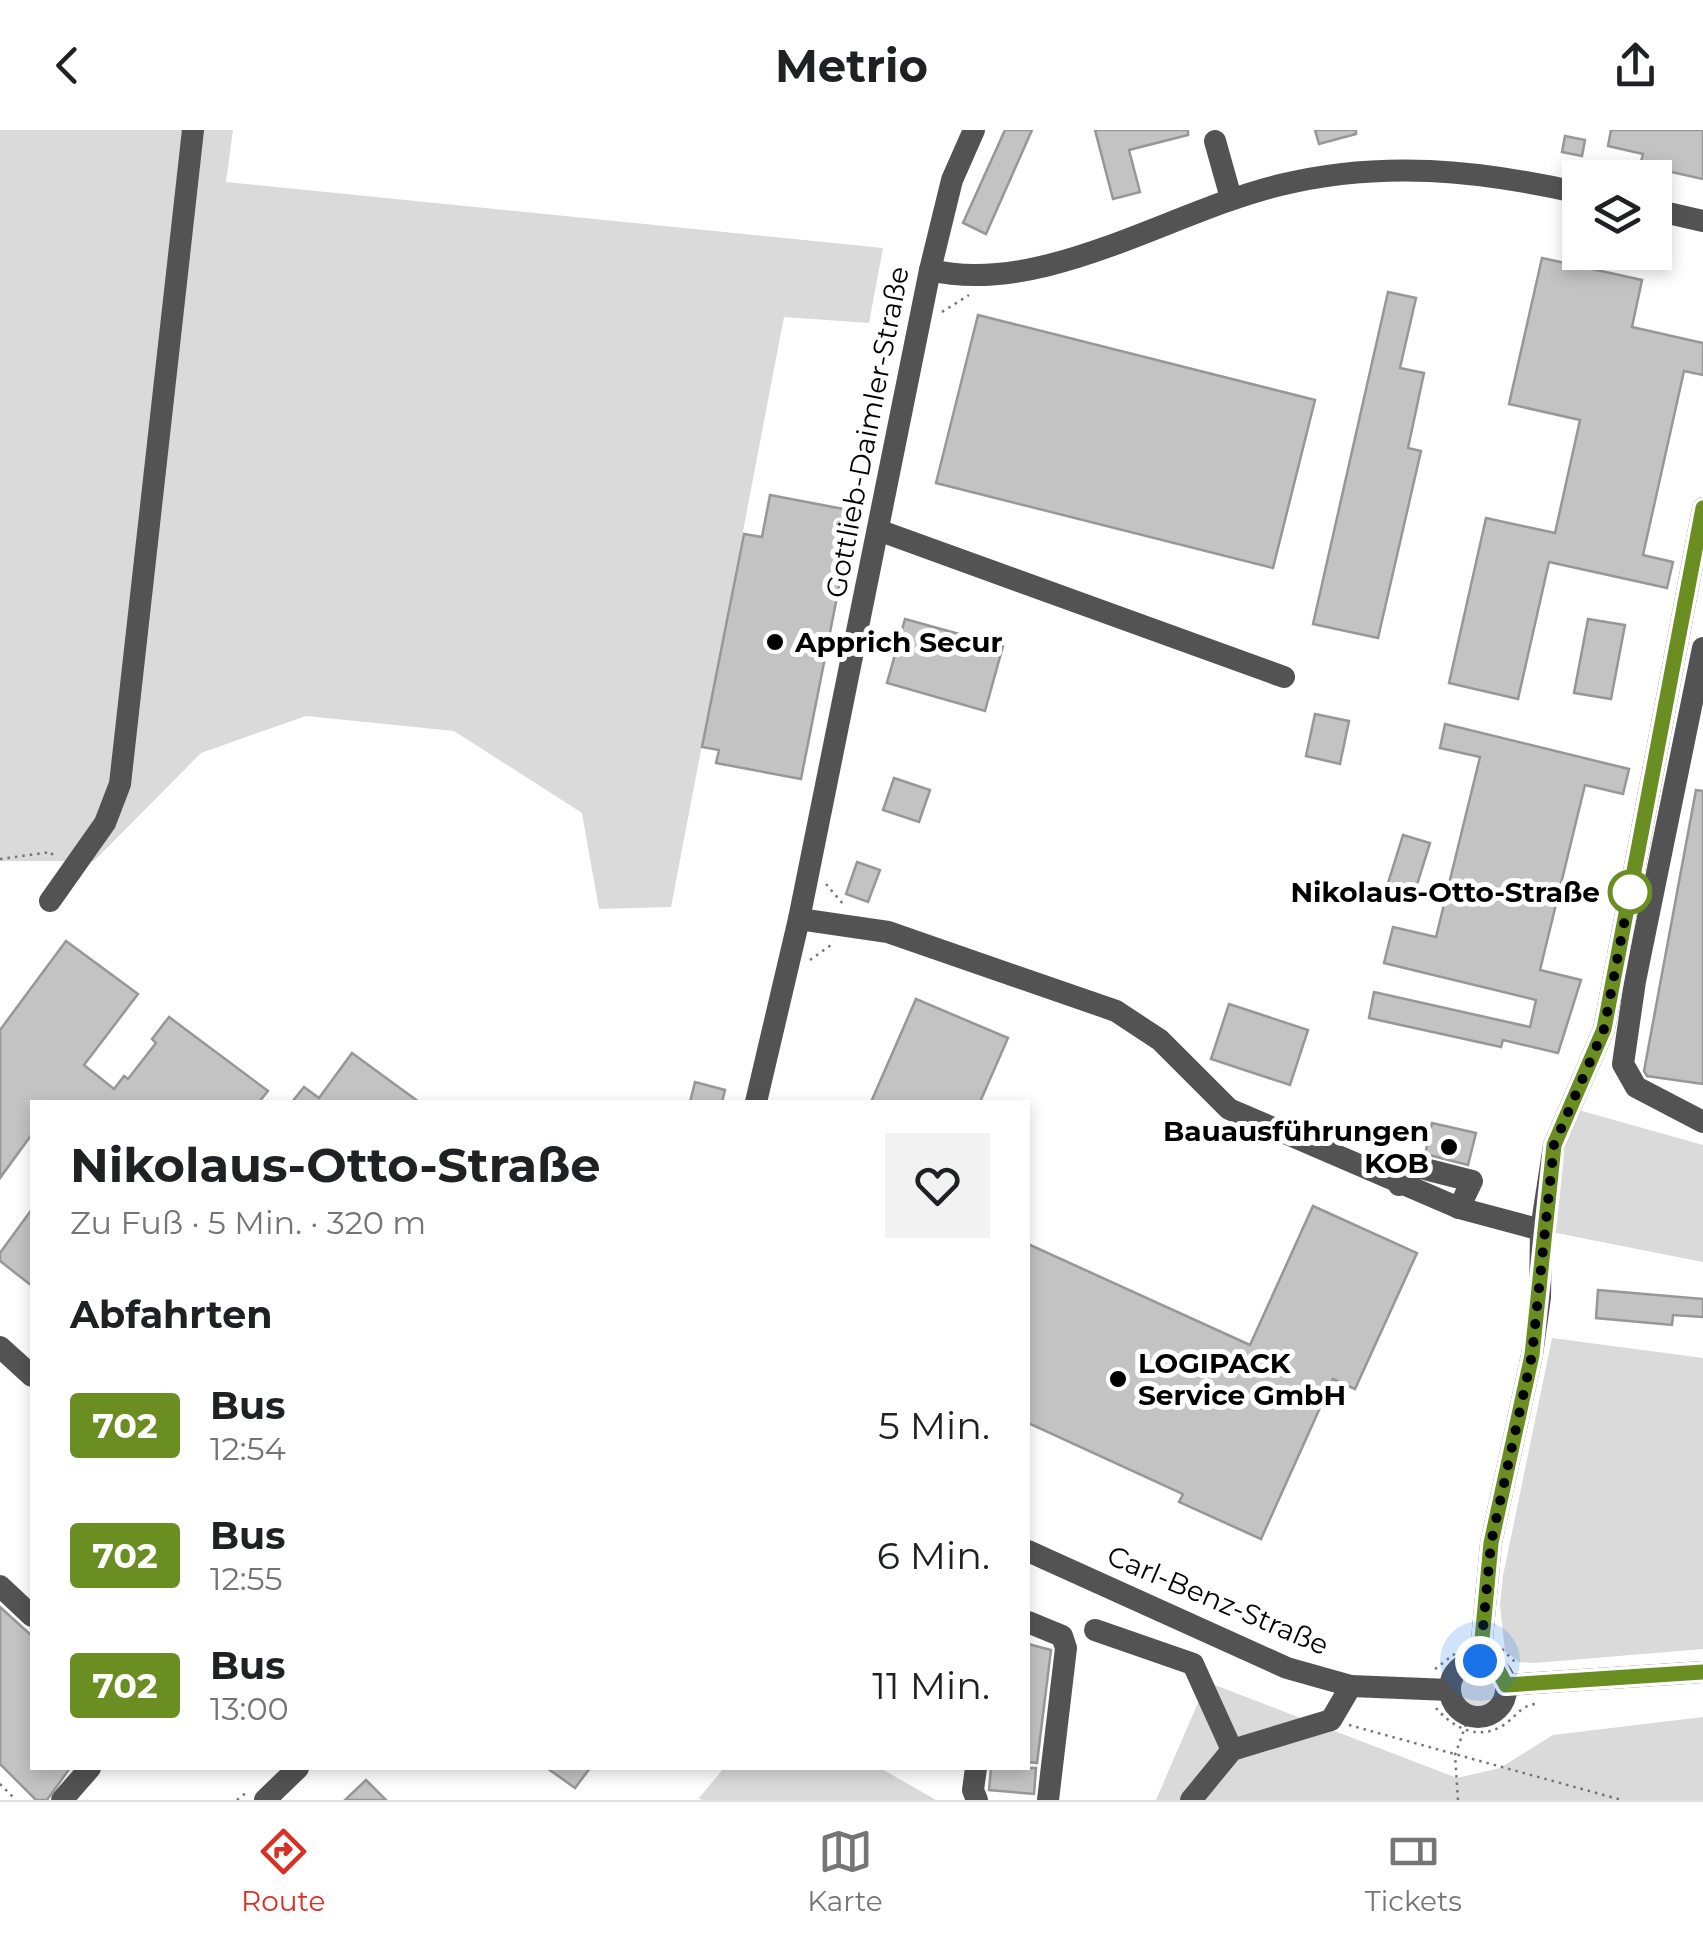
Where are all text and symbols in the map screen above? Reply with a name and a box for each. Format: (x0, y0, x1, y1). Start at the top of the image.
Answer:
icon: back (40, 38, 95, 93)
text: Metrio (775, 38, 928, 93)
icon: share (1608, 38, 1663, 93)
map controls (1562, 160, 1672, 270)
button: layers (1562, 160, 1672, 270)
street label: Gottlieb-Daimler-Straße (818, 263, 916, 601)
place label: Apprich Secur (794, 625, 1003, 659)
marker: Apprich Secur (764, 631, 786, 653)
marker: Nikolaus-Otto-Straße (1609, 871, 1651, 913)
place label: Nikolaus-Otto-Straße (1290, 875, 1600, 909)
place label: Bauausführungen KOB (1163, 1114, 1429, 1180)
button: heart (885, 1133, 990, 1238)
text: Nikolaus-Otto-Straße (70, 1136, 601, 1194)
marker: Bauausführungen KOB (1438, 1136, 1460, 1158)
text: Zu Fuß · 5 Min. · 320 m (70, 1203, 426, 1242)
text: Abfahrten (70, 1291, 272, 1338)
place label: LOGIPACK Service GmbH (1138, 1346, 1346, 1412)
marker: LOGIPACK Service GmbH (1107, 1368, 1129, 1390)
text: Bus (210, 1382, 285, 1429)
text: 5 Min. (878, 1402, 990, 1449)
text: 702 (92, 1404, 158, 1447)
text: 12:54 (210, 1429, 286, 1468)
text: Bus (210, 1512, 285, 1559)
text: 6 Min. (877, 1532, 990, 1579)
text: 702 (92, 1534, 158, 1577)
street label: Carl-Benz-Straße (1102, 1538, 1334, 1662)
text: 12:55 (210, 1559, 283, 1598)
your location (1455, 1636, 1505, 1686)
text: Bus (210, 1642, 285, 1689)
text: 11 Min. (872, 1662, 990, 1709)
text: 702 (92, 1664, 158, 1707)
text: 13:00 (210, 1689, 289, 1728)
tab: Route (241, 1824, 325, 1918)
tab: Karte (807, 1824, 883, 1918)
tab: Tickets (1365, 1824, 1462, 1918)

